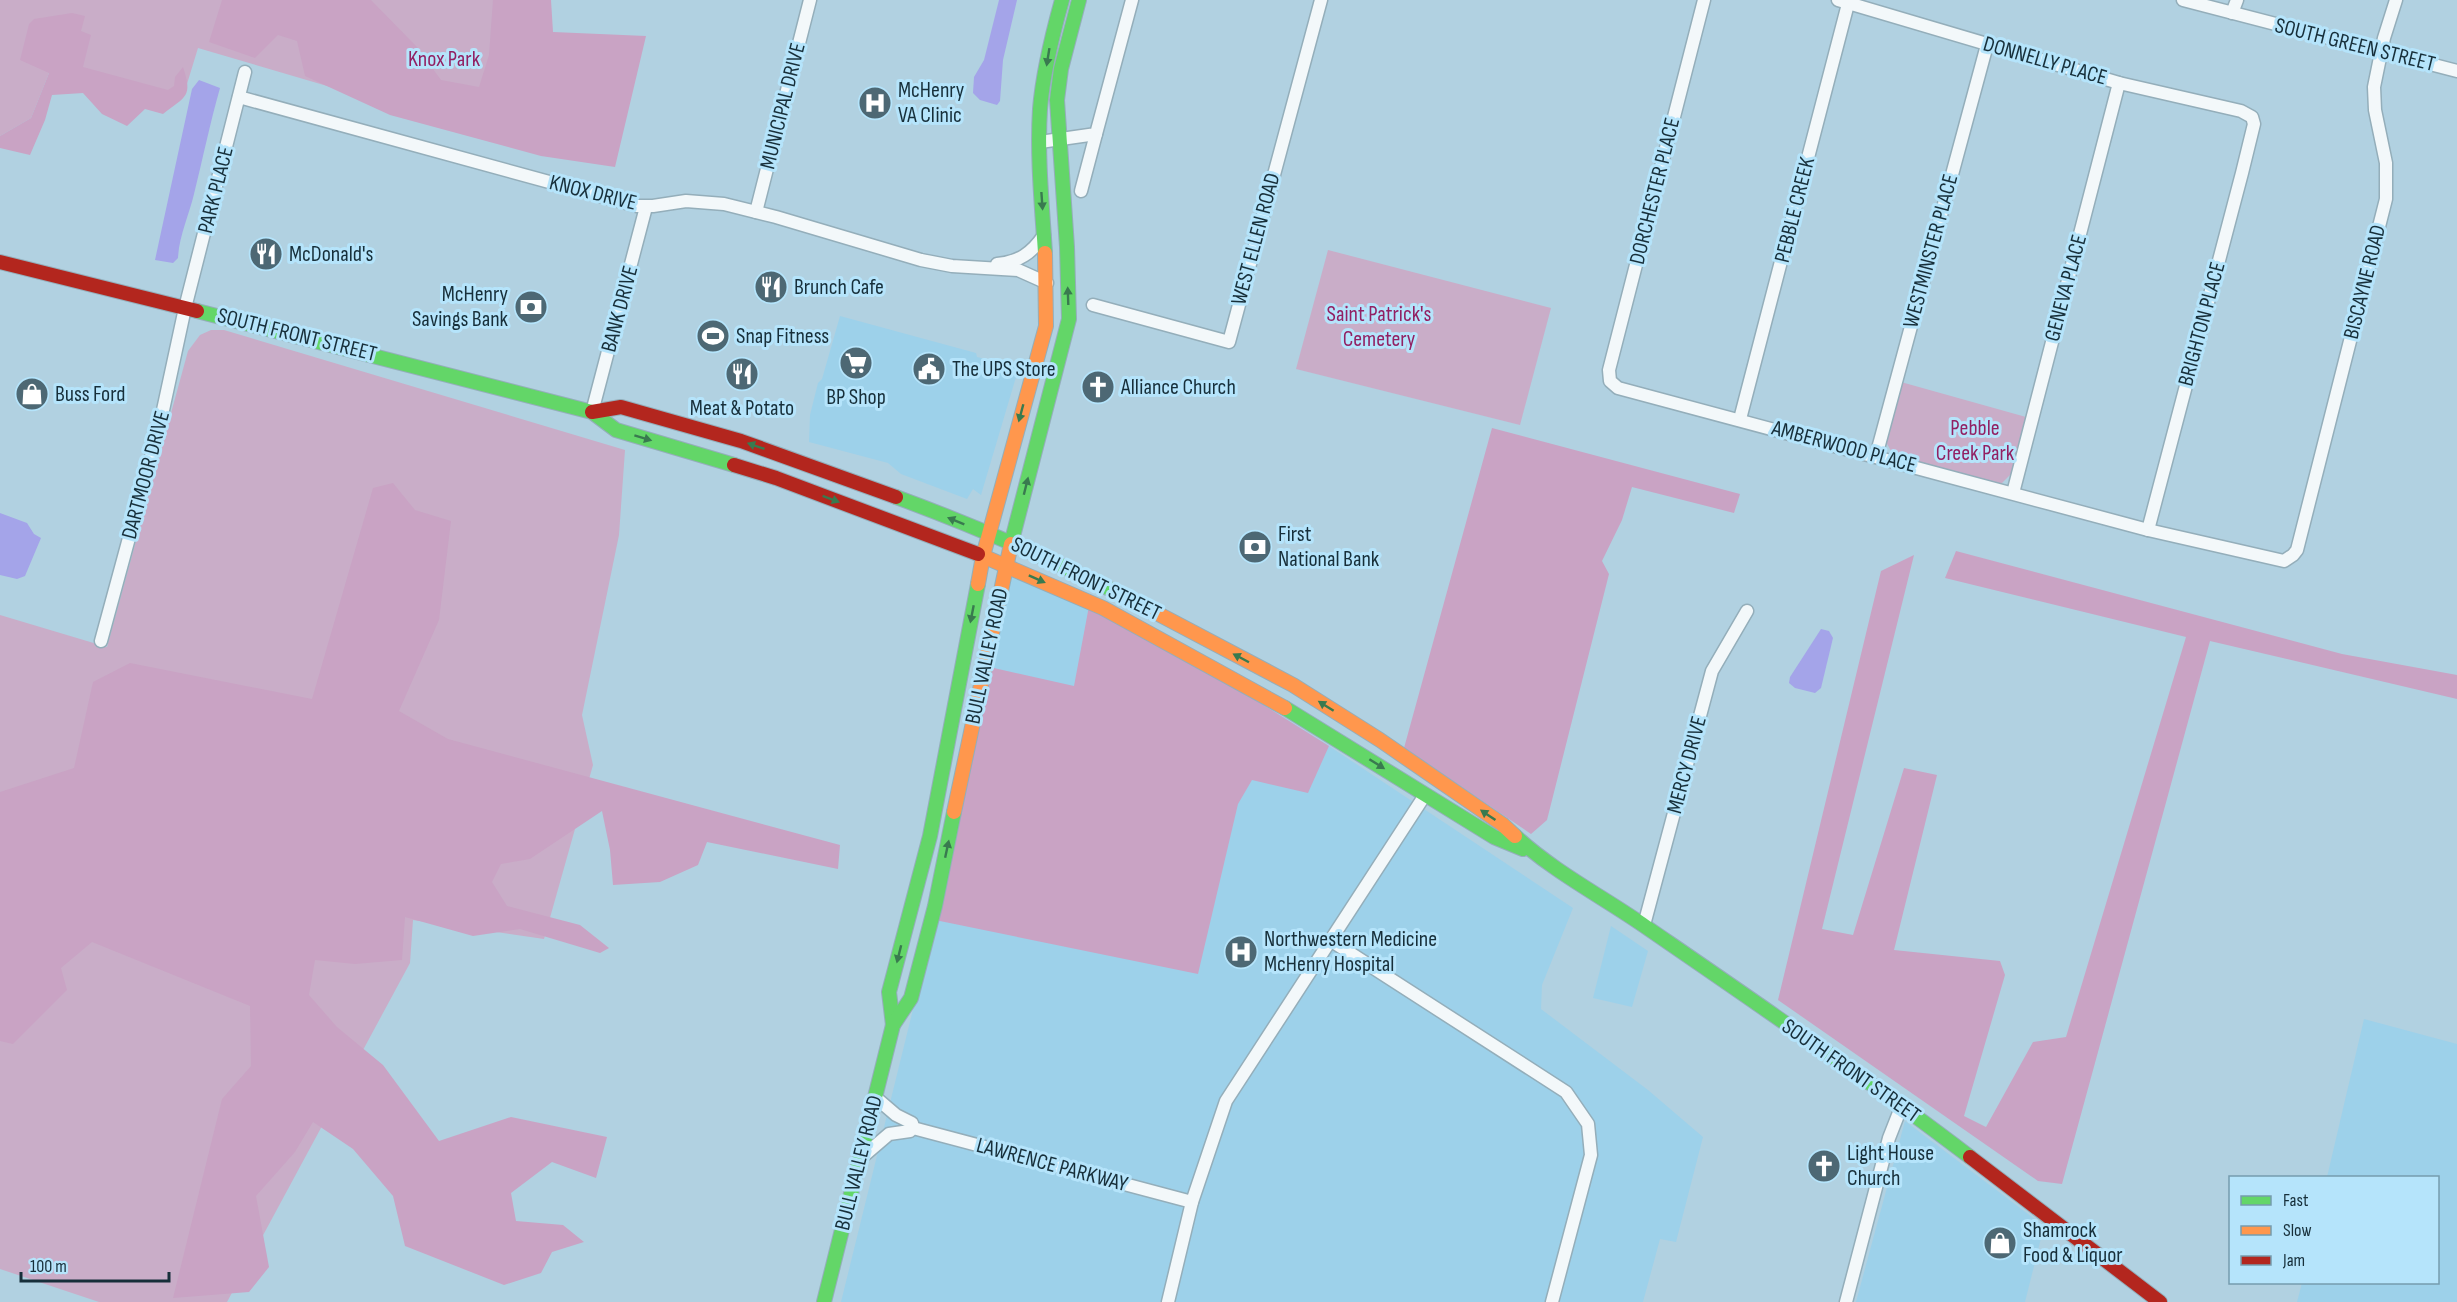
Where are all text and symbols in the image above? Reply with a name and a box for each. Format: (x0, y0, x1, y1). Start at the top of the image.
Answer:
street label: SOUTH GREEN STREET (2272, 12, 2438, 78)
street label: DONNELLY PLACE (1980, 30, 2110, 92)
street label: MUNICIPAL DRIVE (754, 40, 812, 172)
park label: Knox Park (408, 46, 481, 73)
one-way arrow (1043, 47, 1052, 66)
place label: McHenry VA Clinic (898, 77, 965, 129)
hospital icon: McHenry VA Clinic (857, 85, 893, 121)
street label: DORCHESTER PLACE (1624, 115, 1686, 267)
street label: PARK PLACE (192, 144, 240, 236)
street label: PEBBLE CREEK (1769, 155, 1821, 265)
street label: KNOX DRIVE (547, 169, 639, 217)
street label: WEST ELLEN ROAD (1225, 170, 1287, 308)
street label: WESTMINSTER PLACE (1898, 171, 1964, 331)
one-way arrow (1038, 191, 1047, 210)
street label: BISCAYNE ROAD (2338, 222, 2392, 342)
street label: GENEVA PLACE (2039, 232, 2093, 344)
restaurant icon: McDonald's (248, 236, 284, 272)
place label: McDonald's (289, 241, 373, 268)
street label: BRIGHTON PLACE (2172, 259, 2232, 389)
street label: BANK DRIVE (596, 263, 644, 355)
restaurant icon: Brunch Cafe (753, 269, 789, 305)
place label: Brunch Cafe (794, 274, 884, 301)
place label: McHenry Savings Bank (412, 281, 509, 333)
one-way arrow (1064, 287, 1073, 306)
bank icon: McHenry Savings Bank (513, 289, 549, 325)
park label: Saint Patrick's Cemetery (1327, 301, 1432, 353)
street label: SOUTH FRONT STREET (215, 302, 380, 368)
sports icon: Snap Fitness (695, 318, 731, 354)
place label: Snap Fitness (736, 323, 829, 350)
supermarket icon: BP Shop (838, 345, 874, 381)
public building icon: The UPS Store (911, 351, 947, 387)
restaurant icon: Meat & Potato (724, 356, 760, 392)
place label: The UPS Store (952, 356, 1056, 383)
church icon: Alliance Church (1080, 369, 1116, 405)
place label: Alliance Church (1120, 374, 1236, 401)
shop icon: Buss Ford (14, 376, 50, 412)
place label: Buss Ford (55, 381, 125, 408)
place label: BP Shop (826, 384, 886, 411)
place label: Meat & Potato (690, 395, 794, 422)
one-way arrow (1016, 404, 1025, 422)
street label: DARTMOOR DRIVE (116, 408, 176, 542)
street label: AMBERWOOD PLACE (1768, 415, 1919, 479)
park label: Pebble Creek Park (1936, 415, 2015, 467)
one-way arrow (634, 434, 652, 443)
one-way arrow (747, 440, 765, 450)
one-way arrow (1022, 477, 1031, 495)
one-way arrow (822, 494, 840, 504)
one-way arrow (947, 516, 965, 526)
place label: First National Bank (1278, 521, 1380, 573)
bank icon: First National Bank (1237, 529, 1273, 565)
street label: SOUTH FRONT STREET (1007, 531, 1165, 627)
one-way arrow (1028, 575, 1045, 584)
street label: BULL VALLEY ROAD (959, 586, 1015, 726)
one-way arrow (967, 605, 976, 624)
one-way arrow (1232, 653, 1250, 663)
one-way arrow (1318, 701, 1334, 712)
street label: MERCY DRIVE (1661, 713, 1713, 817)
one-way arrow (1369, 758, 1385, 769)
one-way arrow (1480, 809, 1497, 820)
one-way arrow (943, 839, 952, 858)
place label: Northwestern Medicine McHenry Hospital (1264, 926, 1437, 978)
hospital icon: Northwestern Medicine McHenry Hospital (1223, 934, 1259, 970)
one-way arrow (893, 945, 903, 963)
street label: SOUTH FRONT STREET (1776, 1013, 1926, 1129)
street label: BULL VALLEY ROAD (829, 1093, 889, 1233)
street label: LAWRENCE PARKWAY (973, 1132, 1131, 1198)
place label: Light House Church (1847, 1140, 1934, 1192)
church icon: Light House Church (1806, 1148, 1842, 1184)
legend (2229, 1176, 2439, 1284)
text: Fast (2283, 1190, 2309, 1211)
place label: Shamrock Food & Liquor (2023, 1217, 2123, 1269)
text: Slow (2283, 1220, 2312, 1241)
shop icon: Shamrock Food & Liquor (1982, 1225, 2018, 1261)
scale bar (21, 1245, 170, 1283)
text: Jam (2282, 1250, 2305, 1271)
text: 100 m (30, 1256, 67, 1277)

